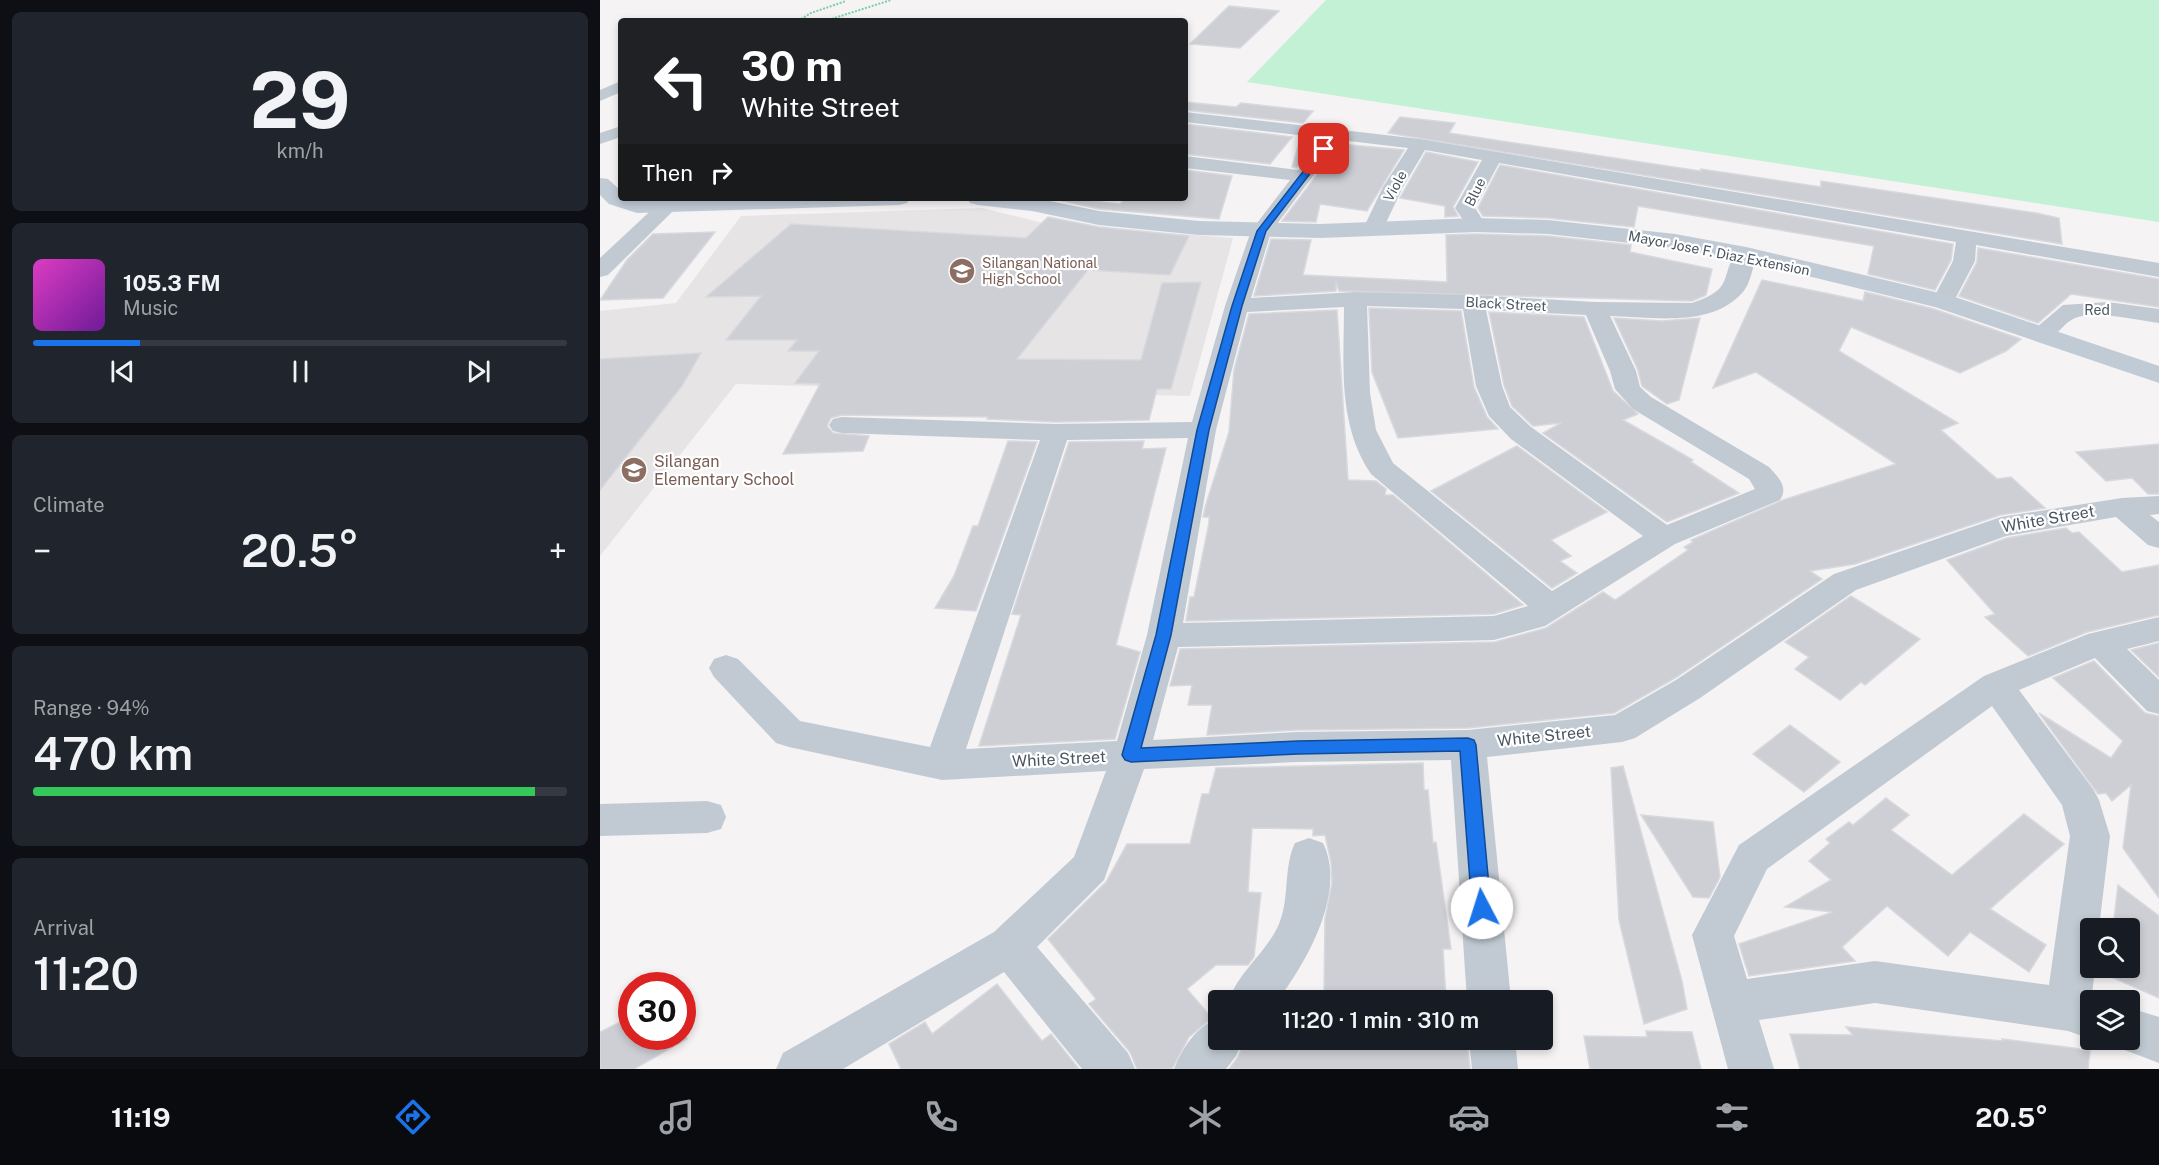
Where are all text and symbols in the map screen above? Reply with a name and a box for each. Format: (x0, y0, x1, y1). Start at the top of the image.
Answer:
text: 30 m (741, 41, 843, 90)
icon: left (642, 42, 720, 120)
text: 29 (250, 54, 350, 146)
text: White Street (741, 91, 900, 123)
pin (1298, 123, 1349, 174)
icon: arrive (1307, 132, 1340, 165)
text: km/h (276, 139, 324, 163)
icon: right (705, 156, 738, 189)
text: Then (642, 160, 693, 186)
street label: Viole (1380, 168, 1410, 204)
street label: Blue (1461, 175, 1489, 209)
street label: Mayor Jose F. Diaz Extension (1627, 228, 1811, 278)
place label: Silangan National High School (982, 255, 1097, 287)
school or university icon: Silangan National High School (947, 256, 977, 286)
text: 105.3 FM (123, 270, 221, 296)
street label: Black Street (1465, 294, 1547, 314)
text: Music (123, 296, 178, 320)
street label: Red (2084, 302, 2110, 318)
icon: previous (106, 355, 139, 388)
icon: pause (284, 355, 317, 388)
icon: next (462, 355, 495, 388)
place label: Silangan Elementary School (654, 452, 795, 489)
school or university icon: Silangan Elementary School (619, 455, 649, 485)
text: Climate (33, 493, 105, 517)
street label: White Street (2000, 501, 2096, 537)
text: 20.5° (241, 524, 359, 577)
text: − (33, 532, 51, 570)
text: + (549, 532, 567, 570)
text: Range · 94% (33, 696, 150, 720)
street label: White Street (1496, 722, 1592, 750)
text: 470 km (33, 727, 193, 780)
street label: White Street (1012, 747, 1106, 771)
position arrow (1450, 876, 1514, 940)
text: Arrival (33, 916, 95, 940)
map controls (2080, 918, 2140, 1050)
button: search (2080, 918, 2140, 978)
text: 11:20 (33, 947, 139, 1000)
speed limit sign: 30 (618, 972, 696, 1050)
button: layers (2080, 990, 2140, 1050)
text: 11:20 · 1 min · 310 m (1282, 1007, 1479, 1033)
icon: directions (392, 1096, 434, 1138)
icon: music (656, 1096, 698, 1138)
icon: phone (920, 1096, 962, 1138)
icon: climate (1184, 1096, 1226, 1138)
icon: car (1448, 1096, 1490, 1138)
icon: filters (1711, 1096, 1753, 1138)
text: 11:19 (111, 1101, 171, 1133)
text: 20.5° (1975, 1101, 2048, 1133)

